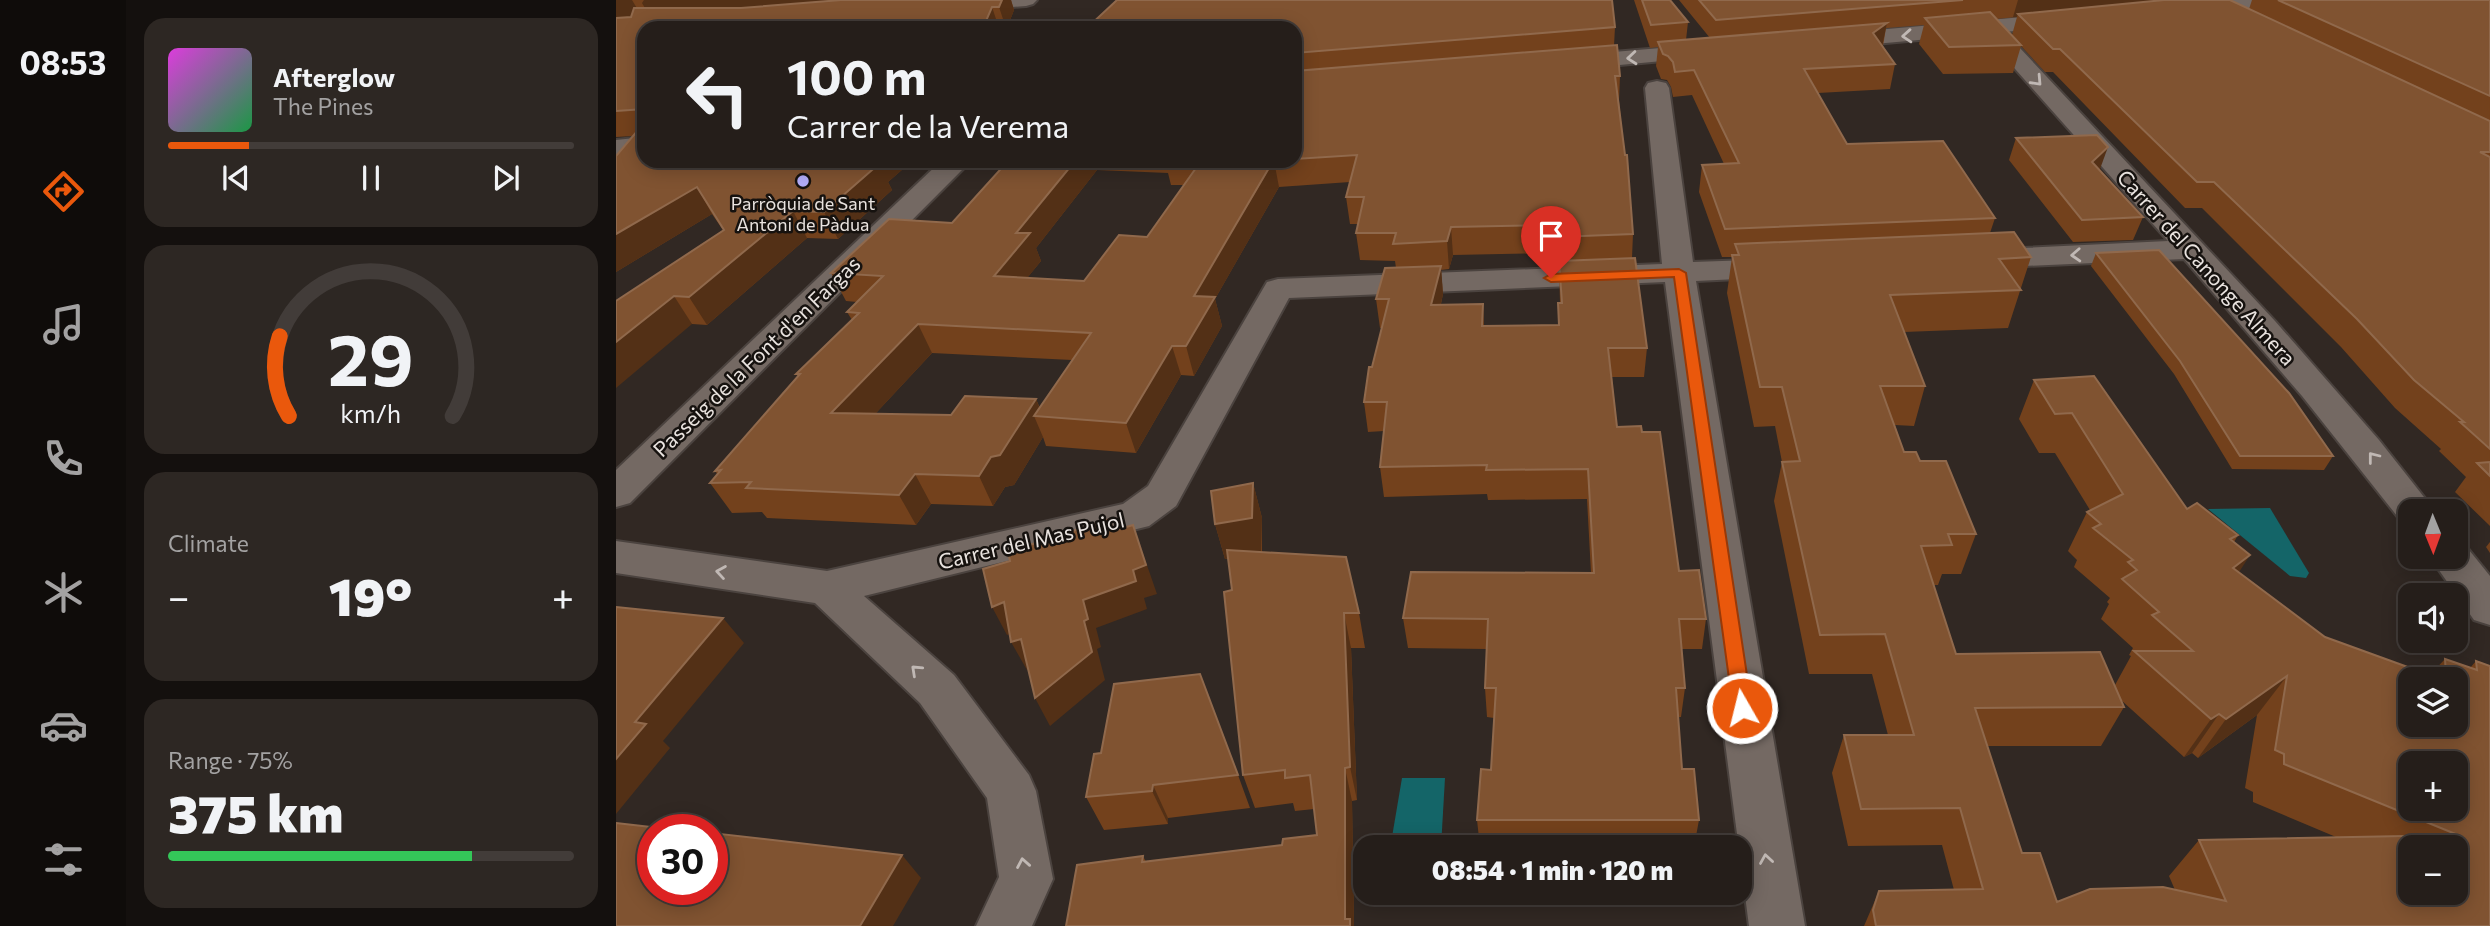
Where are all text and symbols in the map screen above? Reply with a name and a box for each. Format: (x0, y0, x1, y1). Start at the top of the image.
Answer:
one-way arrow (1902, 28, 1913, 43)
text: 08:53 (20, 42, 106, 82)
text: 100 m (787, 45, 926, 105)
icon: left (672, 49, 763, 140)
one-way arrow (1626, 50, 1637, 65)
text: Afterglow (273, 61, 395, 92)
one-way arrow (2029, 73, 2041, 86)
text: The Pines (273, 92, 374, 120)
text: Carrer de la Verema (787, 105, 1069, 145)
icon: previous (217, 159, 255, 197)
icon: pause (352, 159, 390, 197)
icon: next (487, 159, 525, 197)
street label: Carrer del Canonge Almera (2113, 164, 2301, 370)
icon: directions (39, 167, 88, 216)
marker: Parròquia de Sant Antoni de Pàdua (795, 173, 811, 189)
place label: Parròquia de Sant Antoni de Pàdua (731, 192, 875, 235)
pin (1521, 206, 1581, 278)
icon: arrive (1532, 217, 1570, 255)
one-way arrow (2071, 247, 2082, 262)
street label: Passeig de la Font d'en Fargas (647, 251, 865, 461)
icon: music (39, 300, 88, 349)
text: 29 (328, 312, 414, 401)
text: km/h (341, 397, 401, 427)
icon: phone (39, 434, 88, 483)
one-way arrow (2368, 452, 2381, 465)
north arrow (2398, 499, 2468, 569)
map controls (2398, 499, 2468, 905)
street label: Carrer del Mas Pujol (935, 506, 1127, 574)
text: Climate (168, 529, 249, 557)
text: 19° (329, 563, 412, 627)
one-way arrow (715, 565, 727, 580)
icon: climate (39, 568, 88, 617)
text: − (168, 572, 190, 619)
text: + (552, 572, 574, 619)
button: sound (2398, 583, 2468, 653)
one-way arrow (911, 666, 924, 678)
button: layers (2398, 667, 2468, 737)
position arrow (1705, 671, 1779, 745)
icon: car (39, 701, 88, 750)
text: Range · 75% (168, 746, 293, 774)
button: + (2398, 751, 2468, 821)
text: 375 km (168, 780, 343, 844)
speed limit sign: 30 (637, 814, 728, 905)
icon: filters (39, 835, 88, 884)
button: − (2398, 835, 2468, 905)
one-way arrow (1759, 853, 1774, 864)
text: 08:54 · 1 min · 120 m (1432, 854, 1673, 885)
one-way arrow (1016, 857, 1031, 869)

